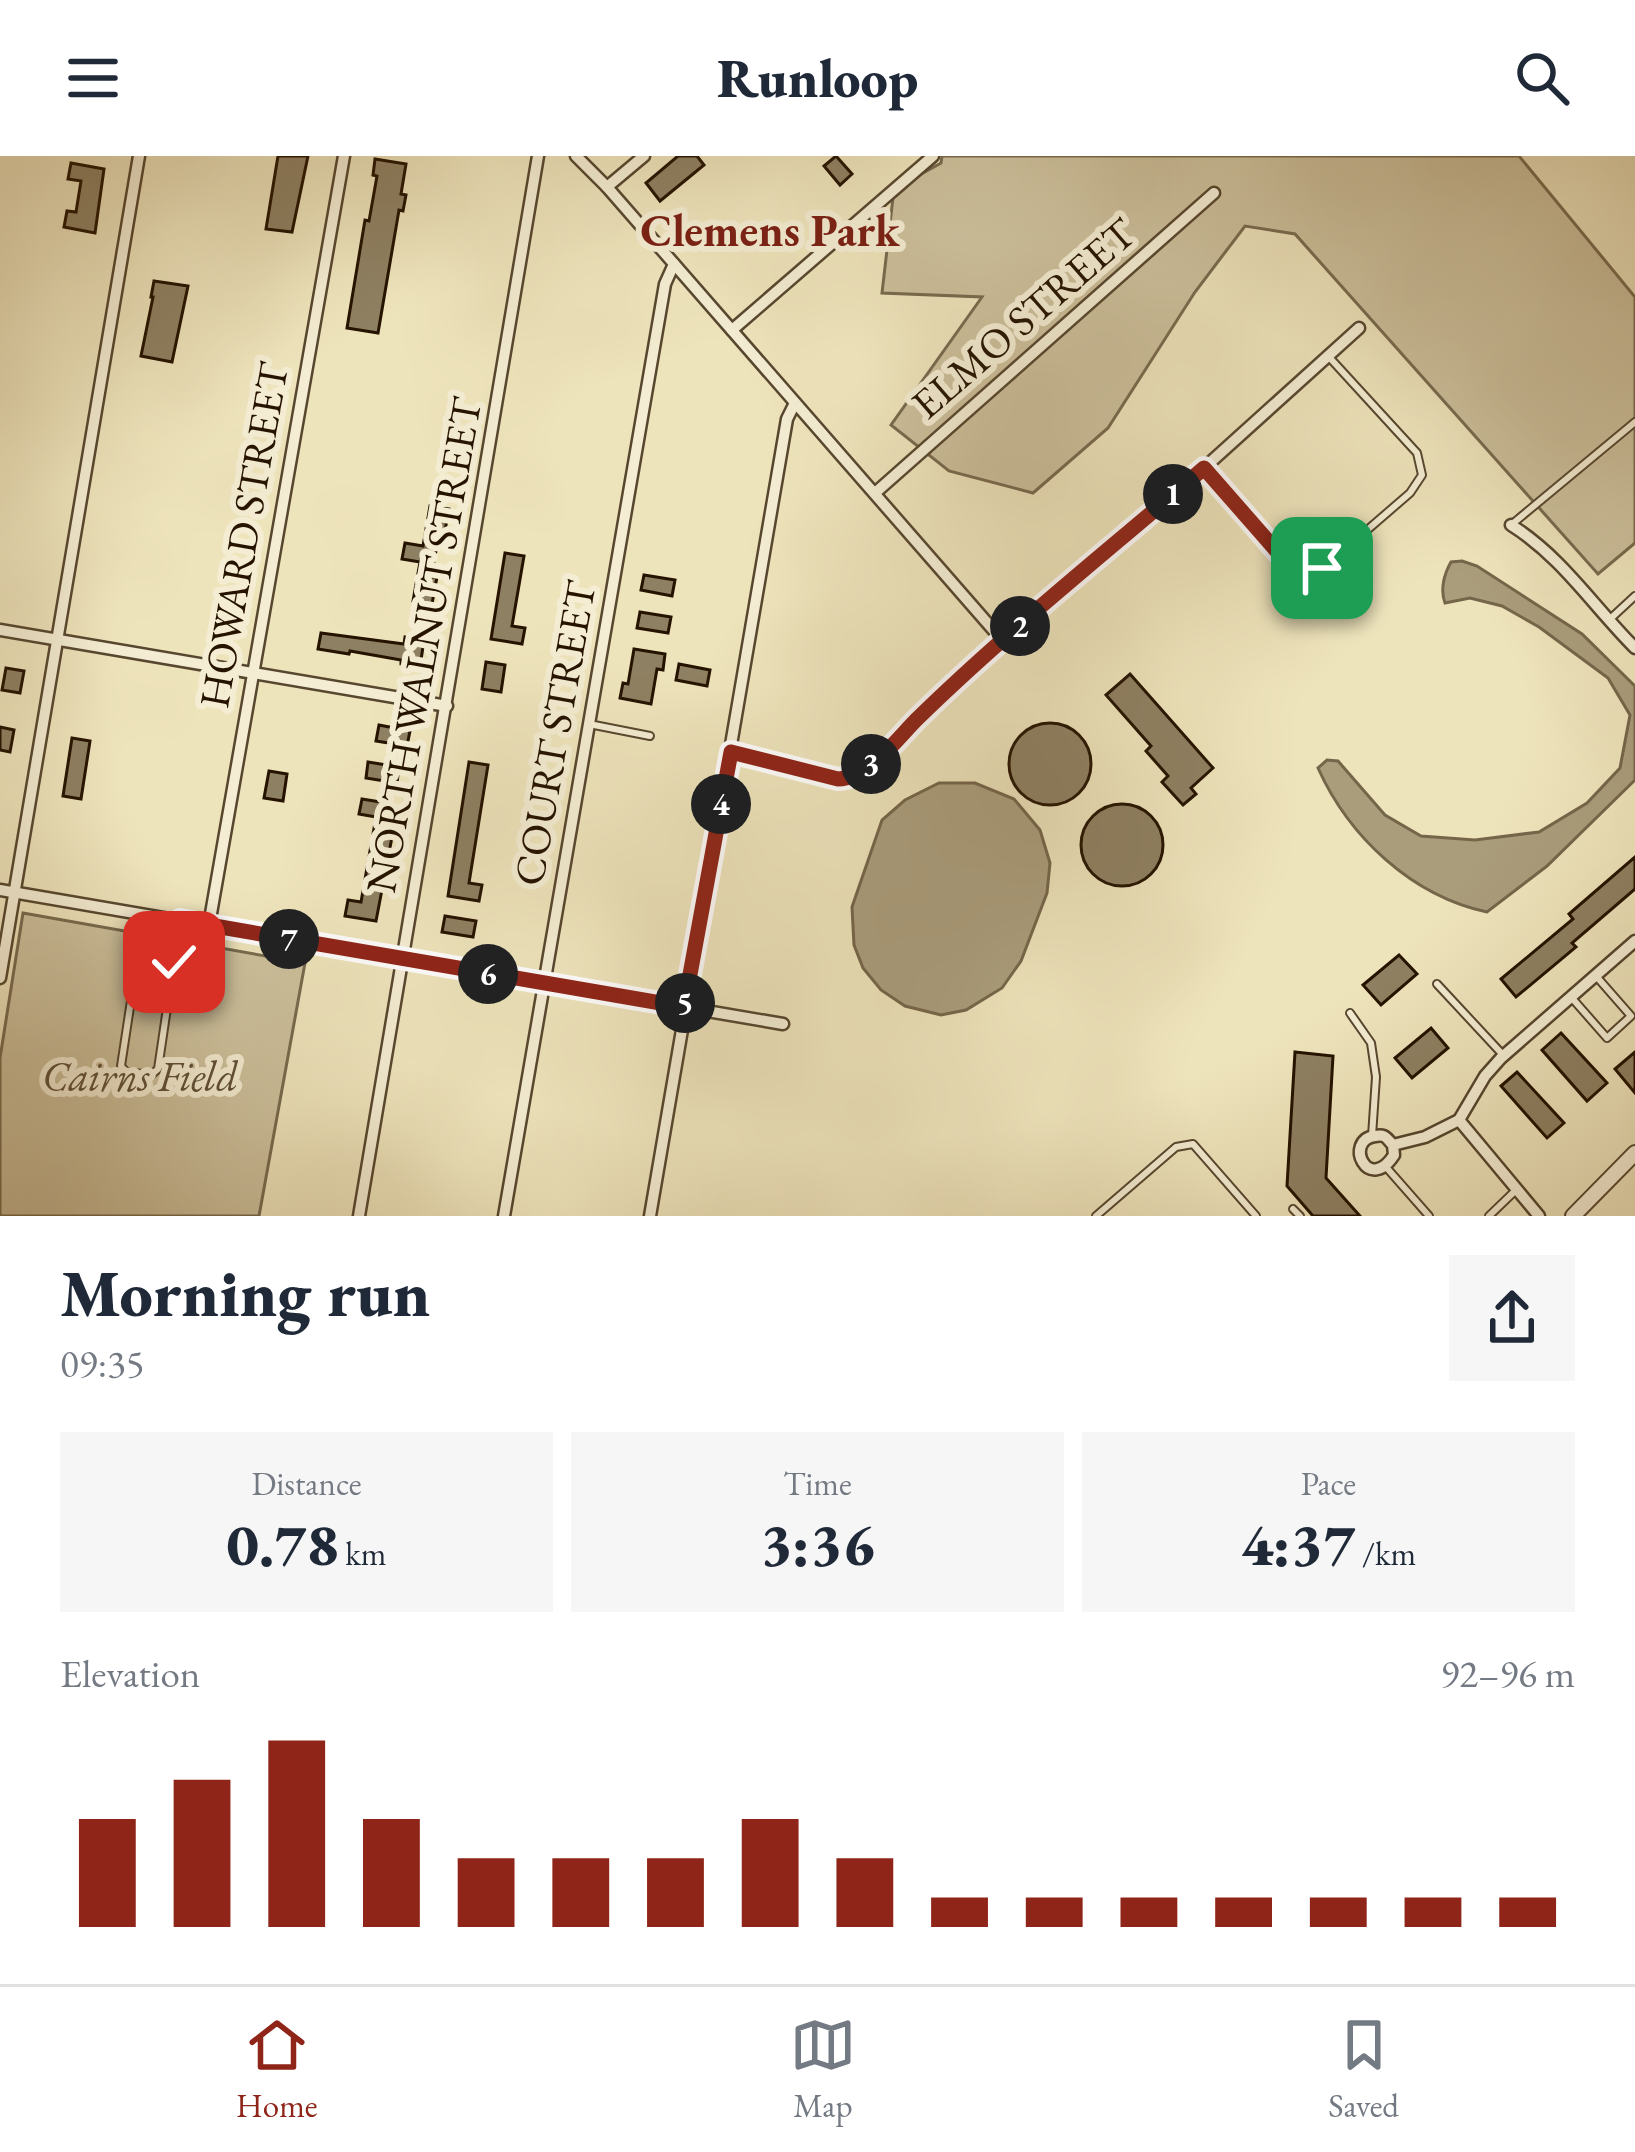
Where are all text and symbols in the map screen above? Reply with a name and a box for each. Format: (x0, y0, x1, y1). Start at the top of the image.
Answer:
text: Runloop (717, 43, 918, 113)
icon: menu (60, 45, 126, 111)
icon: search (1509, 45, 1575, 111)
district label: Clemens Park (640, 201, 901, 259)
street label: ELMO STREET (900, 205, 1148, 431)
street label: HOWARD STREET (186, 357, 301, 712)
street label: NORTH WALNUT STREET (353, 392, 494, 897)
pin: 1 (1143, 464, 1203, 524)
text: 1 (1164, 472, 1182, 515)
pin (1271, 517, 1373, 619)
icon: arrive (1289, 535, 1355, 601)
street label: COURT STREET (501, 576, 608, 890)
pin: 2 (990, 596, 1050, 656)
text: 2 (1011, 604, 1029, 647)
pin: 3 (841, 734, 901, 794)
text: 3 (862, 742, 880, 785)
pin: 4 (691, 774, 751, 834)
text: 4 (712, 782, 730, 825)
pin: 7 (259, 909, 319, 969)
pin (123, 911, 225, 1013)
text: 7 (280, 917, 298, 960)
icon: check (141, 929, 207, 995)
pin: 6 (458, 944, 518, 1004)
text: 6 (479, 952, 497, 995)
pin: 5 (655, 973, 715, 1033)
text: 5 (676, 981, 694, 1024)
park label: Cairns Field (42, 1049, 238, 1104)
text: Morning run (60, 1250, 430, 1336)
button: share (1449, 1255, 1575, 1381)
text: 09:35 (60, 1338, 145, 1389)
text: Distance (251, 1462, 362, 1505)
text: Time (783, 1462, 852, 1505)
text: Pace (1301, 1462, 1356, 1505)
text: 0.78 (226, 1505, 339, 1583)
text: 3:36 (760, 1505, 875, 1583)
text: 4:37 (1241, 1505, 1355, 1583)
text: km (339, 1532, 387, 1575)
text: /km (1355, 1532, 1416, 1575)
text: Elevation (60, 1648, 200, 1699)
text: 92–96 m (1441, 1648, 1575, 1699)
tab: Home (236, 2012, 318, 2127)
tab: Map (790, 2012, 856, 2127)
tab: Saved (1328, 2012, 1399, 2127)

